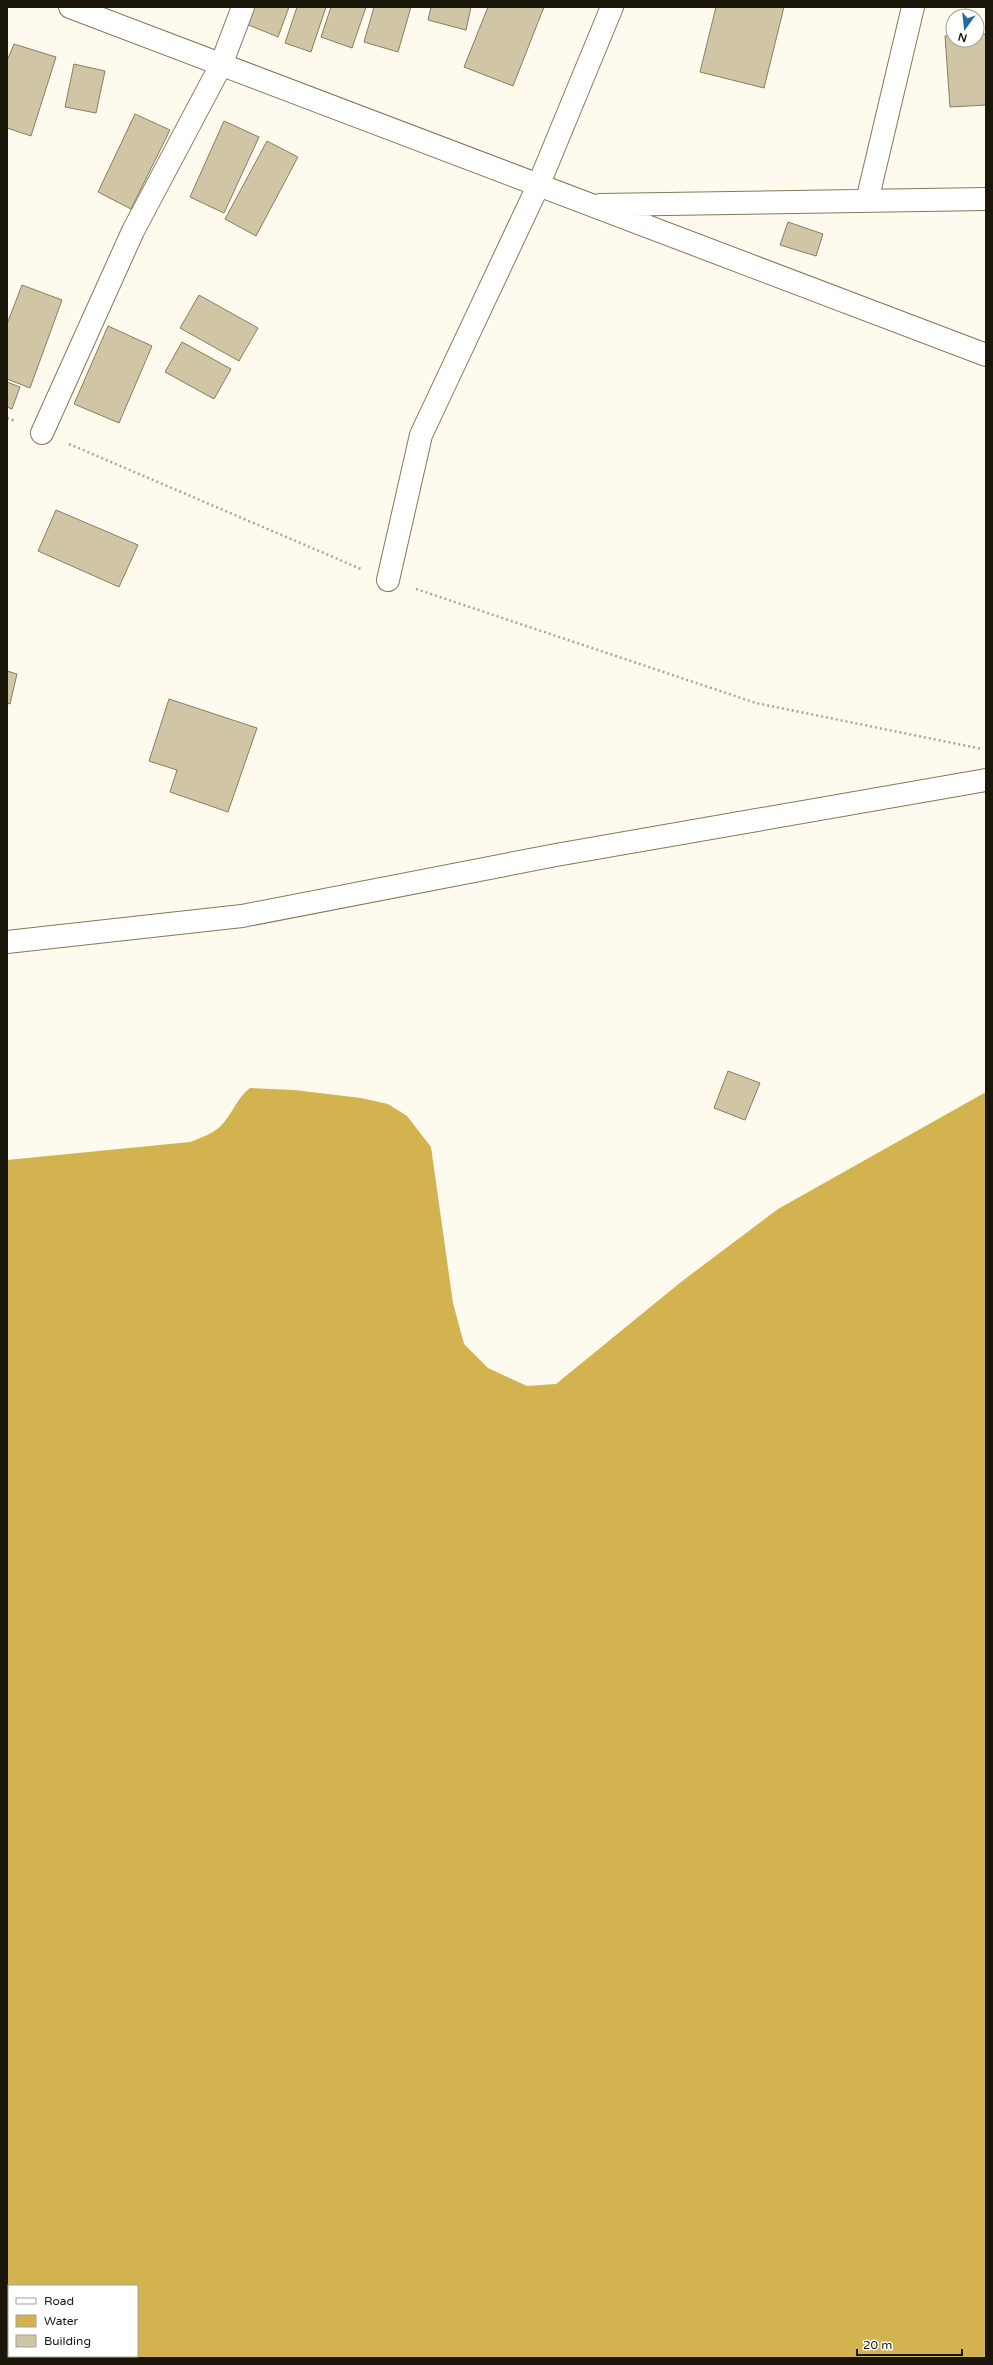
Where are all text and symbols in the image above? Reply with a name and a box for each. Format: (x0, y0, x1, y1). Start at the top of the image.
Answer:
north arrow (945, 8, 985, 48)
text: N (957, 30, 968, 45)
legend (8, 2285, 138, 2357)
text: Road (44, 2294, 74, 2308)
text: Water (44, 2314, 79, 2328)
scale bar (857, 2331, 962, 2357)
text: Building (44, 2334, 91, 2348)
text: 20 m (863, 2338, 892, 2352)

